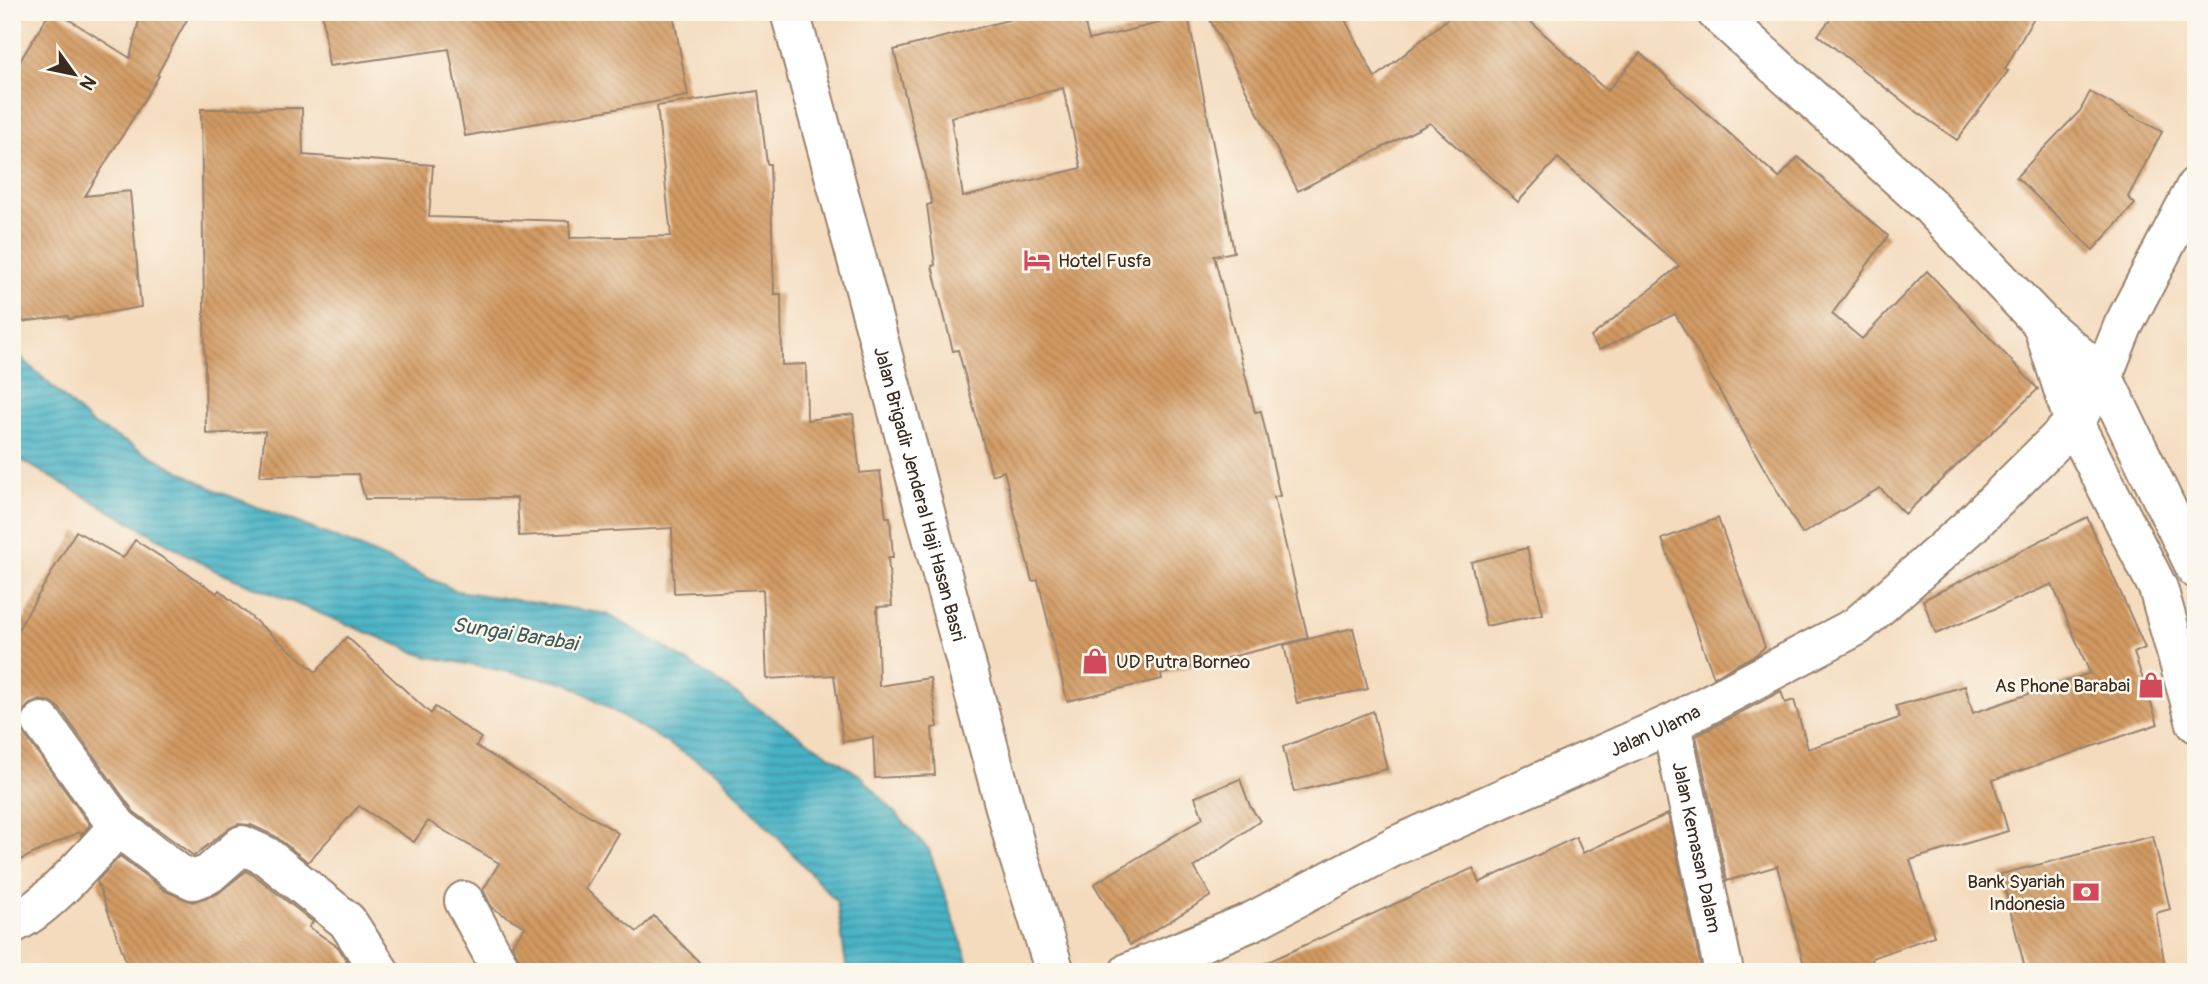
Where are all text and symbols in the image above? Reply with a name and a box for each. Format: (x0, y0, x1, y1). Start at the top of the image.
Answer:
north arrow (38, 38, 108, 108)
text: N (74, 71, 101, 95)
hotel icon: Hotel Fusfa (1022, 245, 1052, 275)
place label: Hotel Fusfa (1058, 249, 1151, 273)
street label: Jalan Brigadir Jenderal Haji Hasan Basri (868, 344, 971, 644)
water label: Sungai Barabai (451, 611, 582, 658)
shop icon: UD Putra Borneo (1080, 646, 1110, 676)
place label: UD Putra Borneo (1116, 650, 1250, 674)
shop icon: As Phone Barabai (2136, 670, 2166, 700)
place label: As Phone Barabai (1995, 674, 2130, 698)
street label: Jalan Ulama (1606, 700, 1705, 763)
street label: Jalan Kemasan Dalam (1666, 760, 1726, 935)
place label: Bank Syariah Indonesia (1967, 870, 2065, 916)
bank icon: Bank Syariah Indonesia (2071, 877, 2101, 907)

